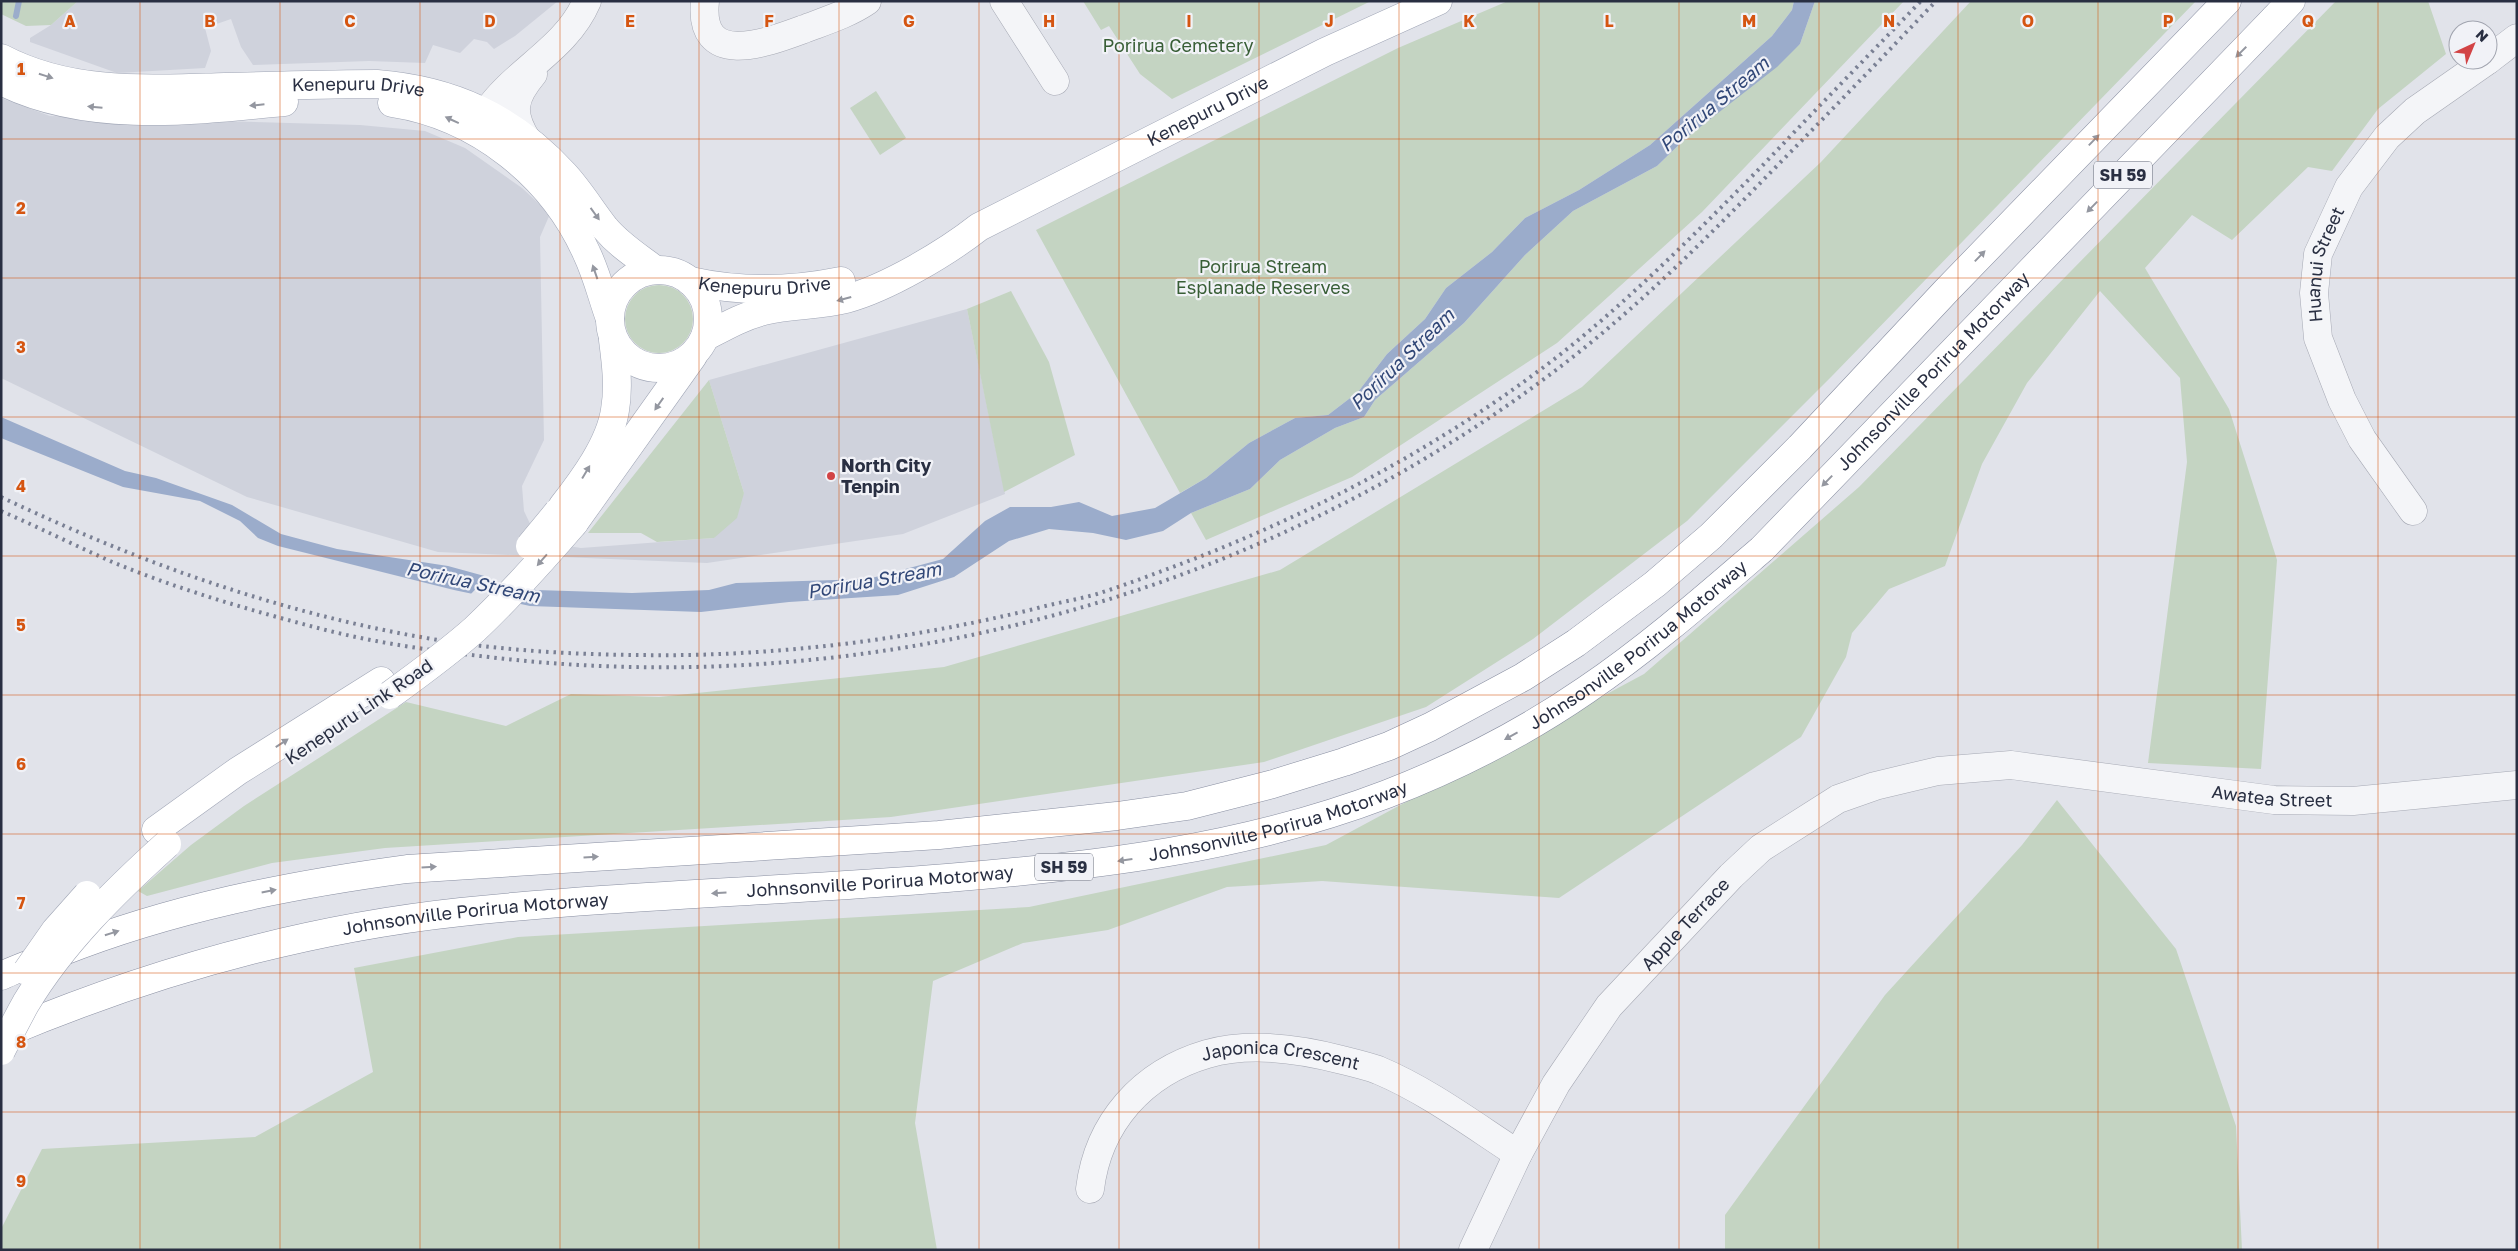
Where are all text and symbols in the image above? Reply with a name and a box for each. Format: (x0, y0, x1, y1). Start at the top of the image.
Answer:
text: A (64, 11, 76, 31)
text: B (204, 11, 216, 31)
text: C (344, 11, 356, 31)
text: D (484, 11, 496, 31)
text: E (625, 11, 635, 31)
text: F (764, 11, 774, 31)
text: G (903, 11, 915, 31)
text: H (1043, 11, 1055, 31)
text: I (1186, 11, 1192, 31)
text: J (1324, 11, 1334, 31)
text: K (1463, 11, 1475, 31)
text: L (1604, 11, 1614, 31)
text: M (1742, 11, 1756, 31)
text: N (1883, 11, 1895, 31)
text: O (2022, 11, 2034, 31)
text: P (2163, 11, 2174, 31)
text: Q (2302, 11, 2314, 31)
north arrow (2448, 20, 2498, 70)
text: N (2473, 25, 2492, 45)
park label: Porirua Cemetery (1102, 34, 1254, 56)
one-way arrow (2235, 46, 2247, 58)
water label: Porirua Stream (1654, 50, 1774, 156)
text: 1 (17, 59, 25, 79)
street label: Kenepuru Drive (1143, 71, 1272, 150)
street label: Kenepuru Drive (291, 72, 427, 101)
one-way arrow (39, 73, 54, 80)
one-way arrow (249, 101, 265, 109)
one-way arrow (87, 102, 103, 110)
one-way arrow (445, 116, 459, 124)
one-way arrow (2088, 135, 2100, 147)
road number: SH 59 (2094, 162, 2152, 188)
text: 2 (16, 198, 26, 218)
one-way arrow (2086, 201, 2098, 213)
street label: Huanui Street (2302, 203, 2348, 323)
one-way arrow (590, 207, 600, 221)
one-way arrow (1974, 251, 1986, 263)
park label: Porirua Stream Esplanade Reserves (1176, 255, 1350, 298)
one-way arrow (590, 265, 598, 280)
street label: Johnsonville Porirua Motorway (1832, 267, 2034, 475)
street label: Kenepuru Drive (697, 271, 832, 299)
one-way arrow (837, 295, 852, 303)
water label: Porirua Stream (1345, 302, 1459, 414)
text: 3 (16, 337, 26, 357)
one-way arrow (654, 398, 664, 411)
place label: North City Tenpin (841, 454, 932, 497)
one-way arrow (582, 466, 591, 479)
marker: North City Tenpin (825, 470, 837, 482)
one-way arrow (1821, 475, 1833, 487)
text: 4 (16, 476, 26, 496)
one-way arrow (536, 554, 547, 567)
street label: Johnsonville Porirua Motorway (1525, 555, 1751, 734)
water label: Porirua Stream (404, 556, 543, 607)
water label: Porirua Stream (805, 556, 944, 603)
text: 5 (16, 615, 26, 635)
street label: Kenepuru Link Road (280, 654, 436, 769)
one-way arrow (1505, 731, 1518, 740)
one-way arrow (275, 738, 289, 748)
text: 6 (16, 754, 26, 774)
street label: Johnsonville Porirua Motorway (1147, 775, 1411, 865)
street label: Awatea Street (2211, 780, 2333, 811)
one-way arrow (584, 852, 600, 860)
road number: SH 59 (1035, 854, 1093, 880)
one-way arrow (1117, 856, 1133, 864)
street label: Johnsonville Porirua Motorway (746, 860, 1015, 901)
one-way arrow (422, 863, 438, 871)
street label: Apple Terrace (1636, 873, 1734, 975)
one-way arrow (261, 887, 277, 895)
street label: Johnsonville Porirua Motorway (340, 888, 609, 940)
one-way arrow (711, 889, 727, 897)
text: 7 (17, 893, 26, 913)
one-way arrow (104, 928, 119, 936)
text: 8 (16, 1032, 26, 1052)
street label: Japonica Crescent (1198, 1036, 1362, 1074)
text: 9 (16, 1171, 26, 1191)

